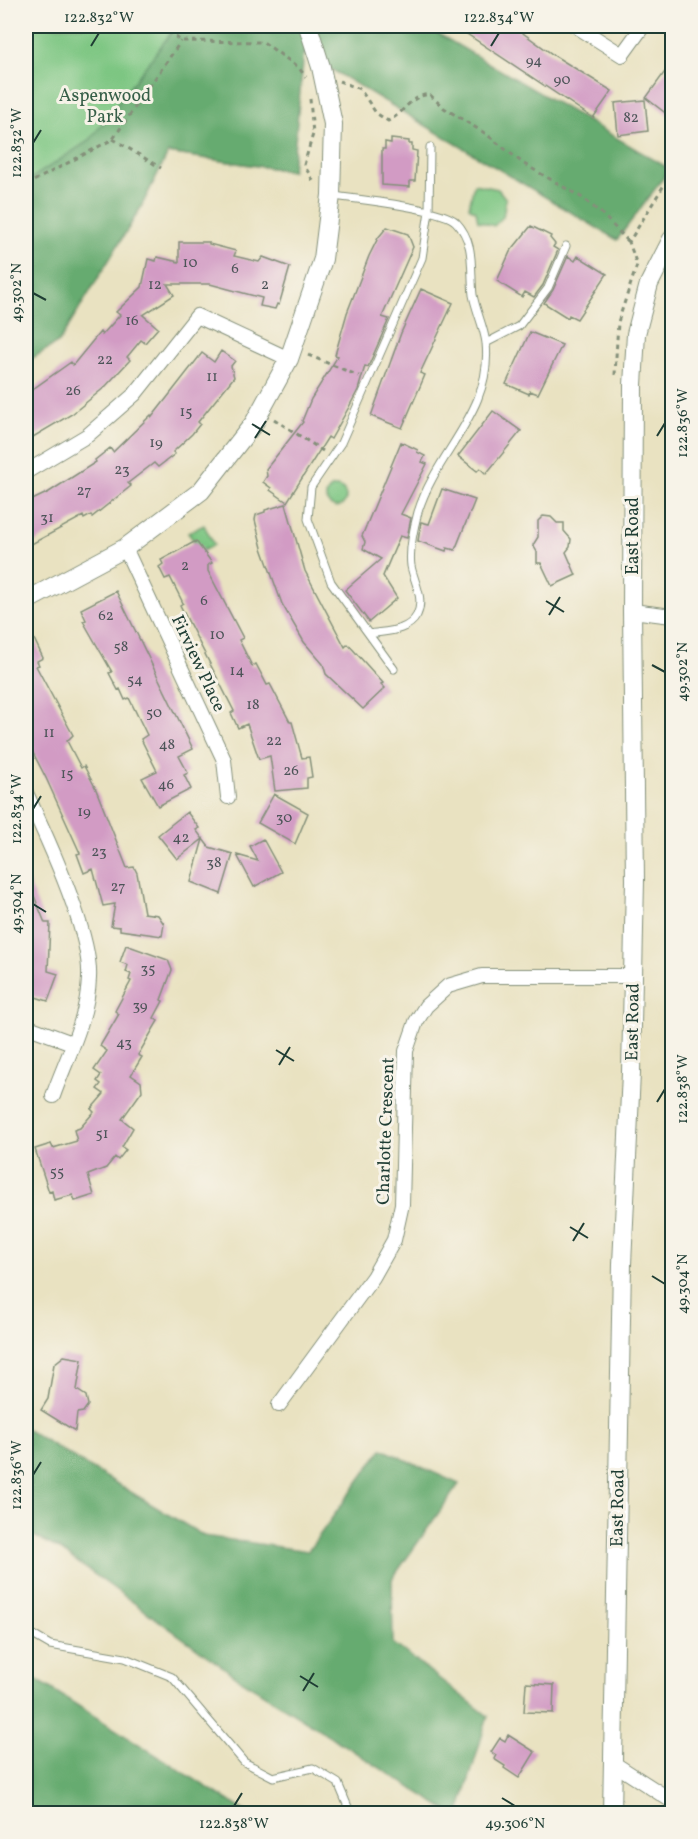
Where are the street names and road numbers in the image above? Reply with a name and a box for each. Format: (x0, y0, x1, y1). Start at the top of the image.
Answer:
street label: East Road (621, 497, 646, 575)
street label: Firview Place (164, 611, 231, 716)
street label: East Road (620, 983, 647, 1061)
street label: Charlotte Crescent (371, 1057, 402, 1205)
street label: East Road (605, 1469, 632, 1547)

